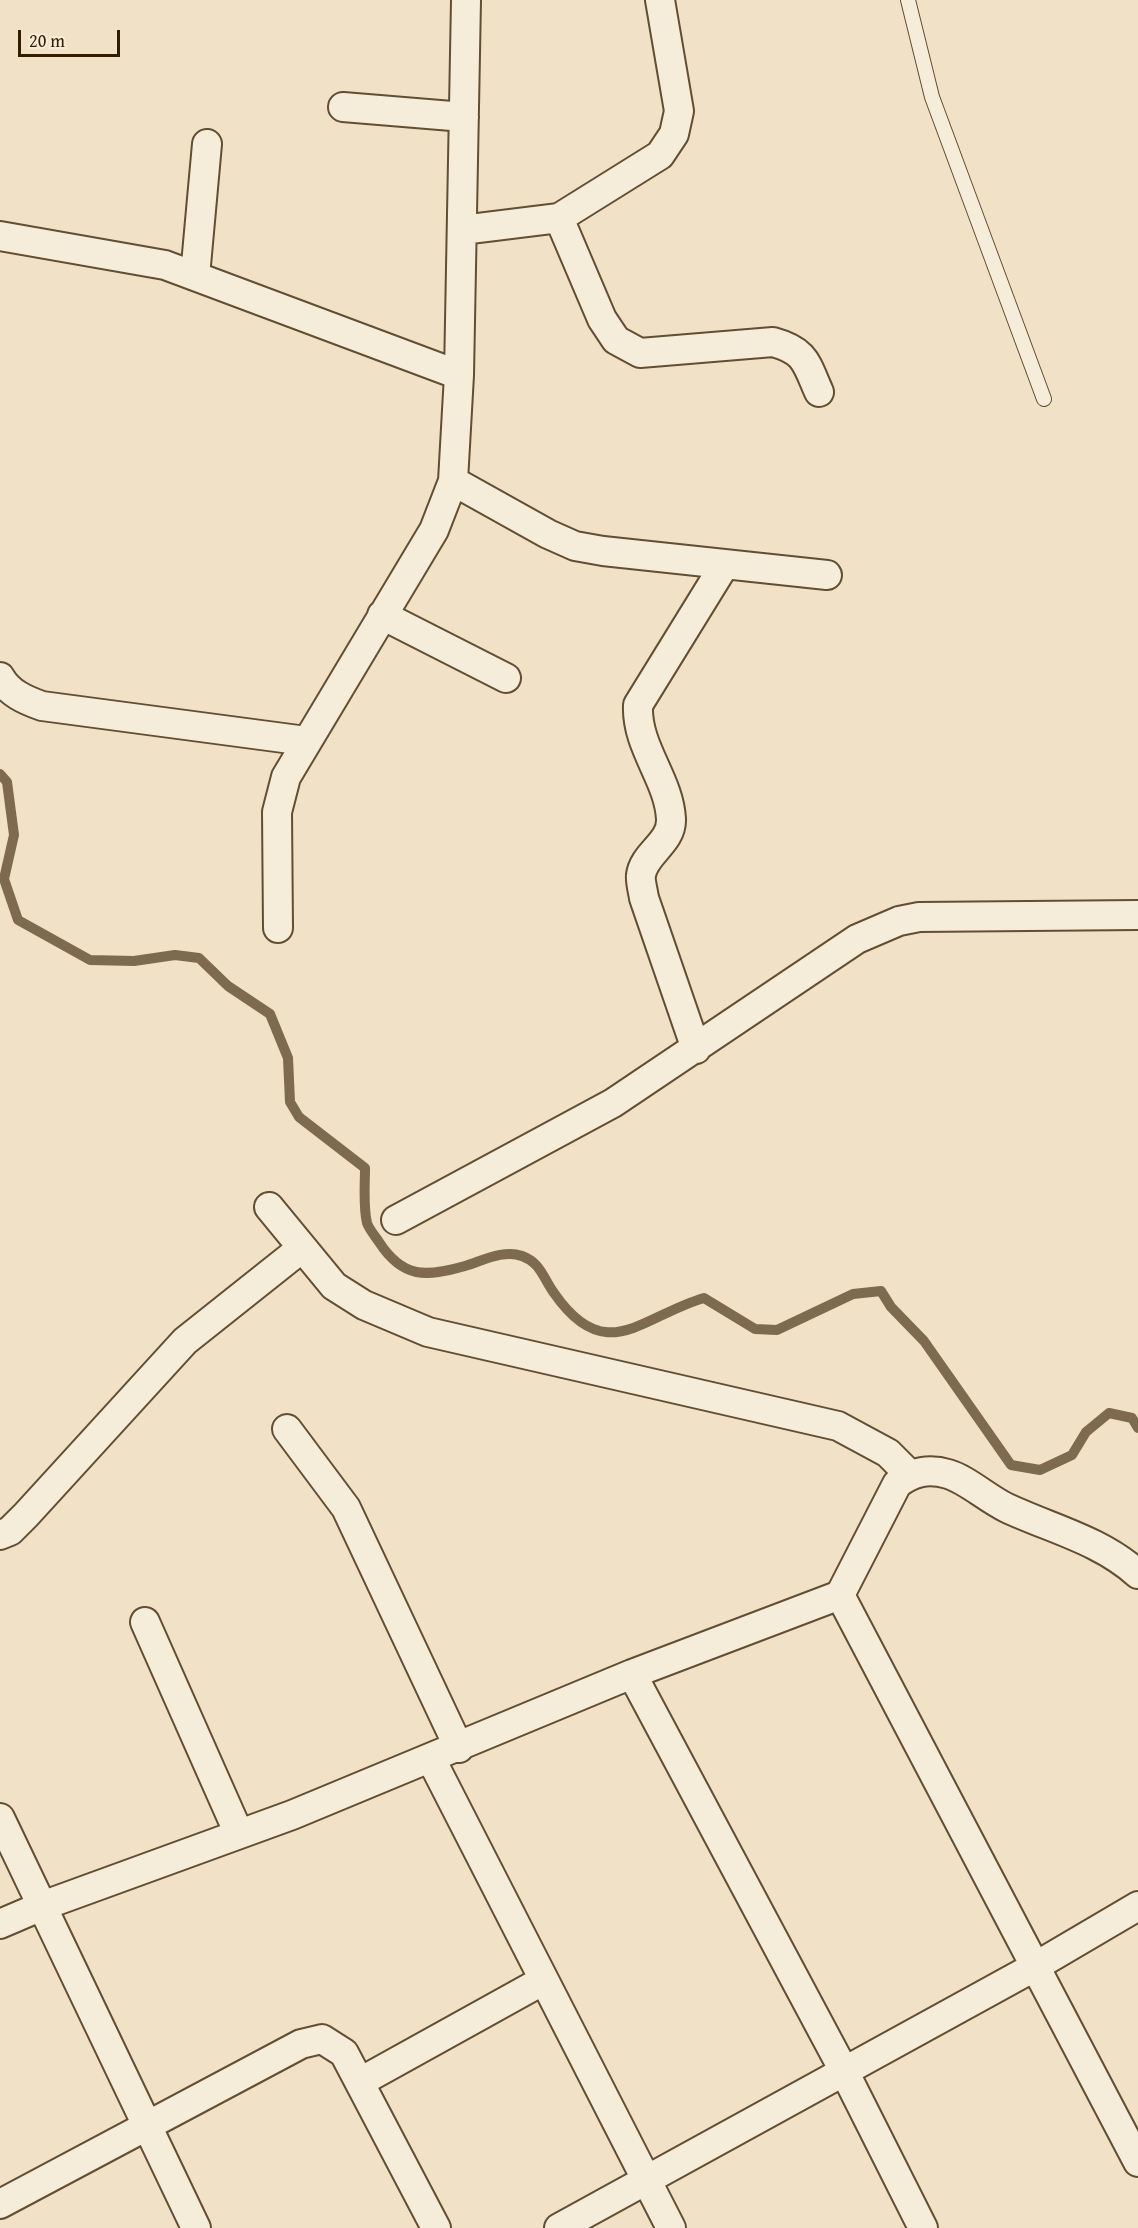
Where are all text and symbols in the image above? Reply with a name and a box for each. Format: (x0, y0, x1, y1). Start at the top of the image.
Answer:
scale bar (21, 18, 123, 56)
text: 20 m (29, 27, 65, 54)

